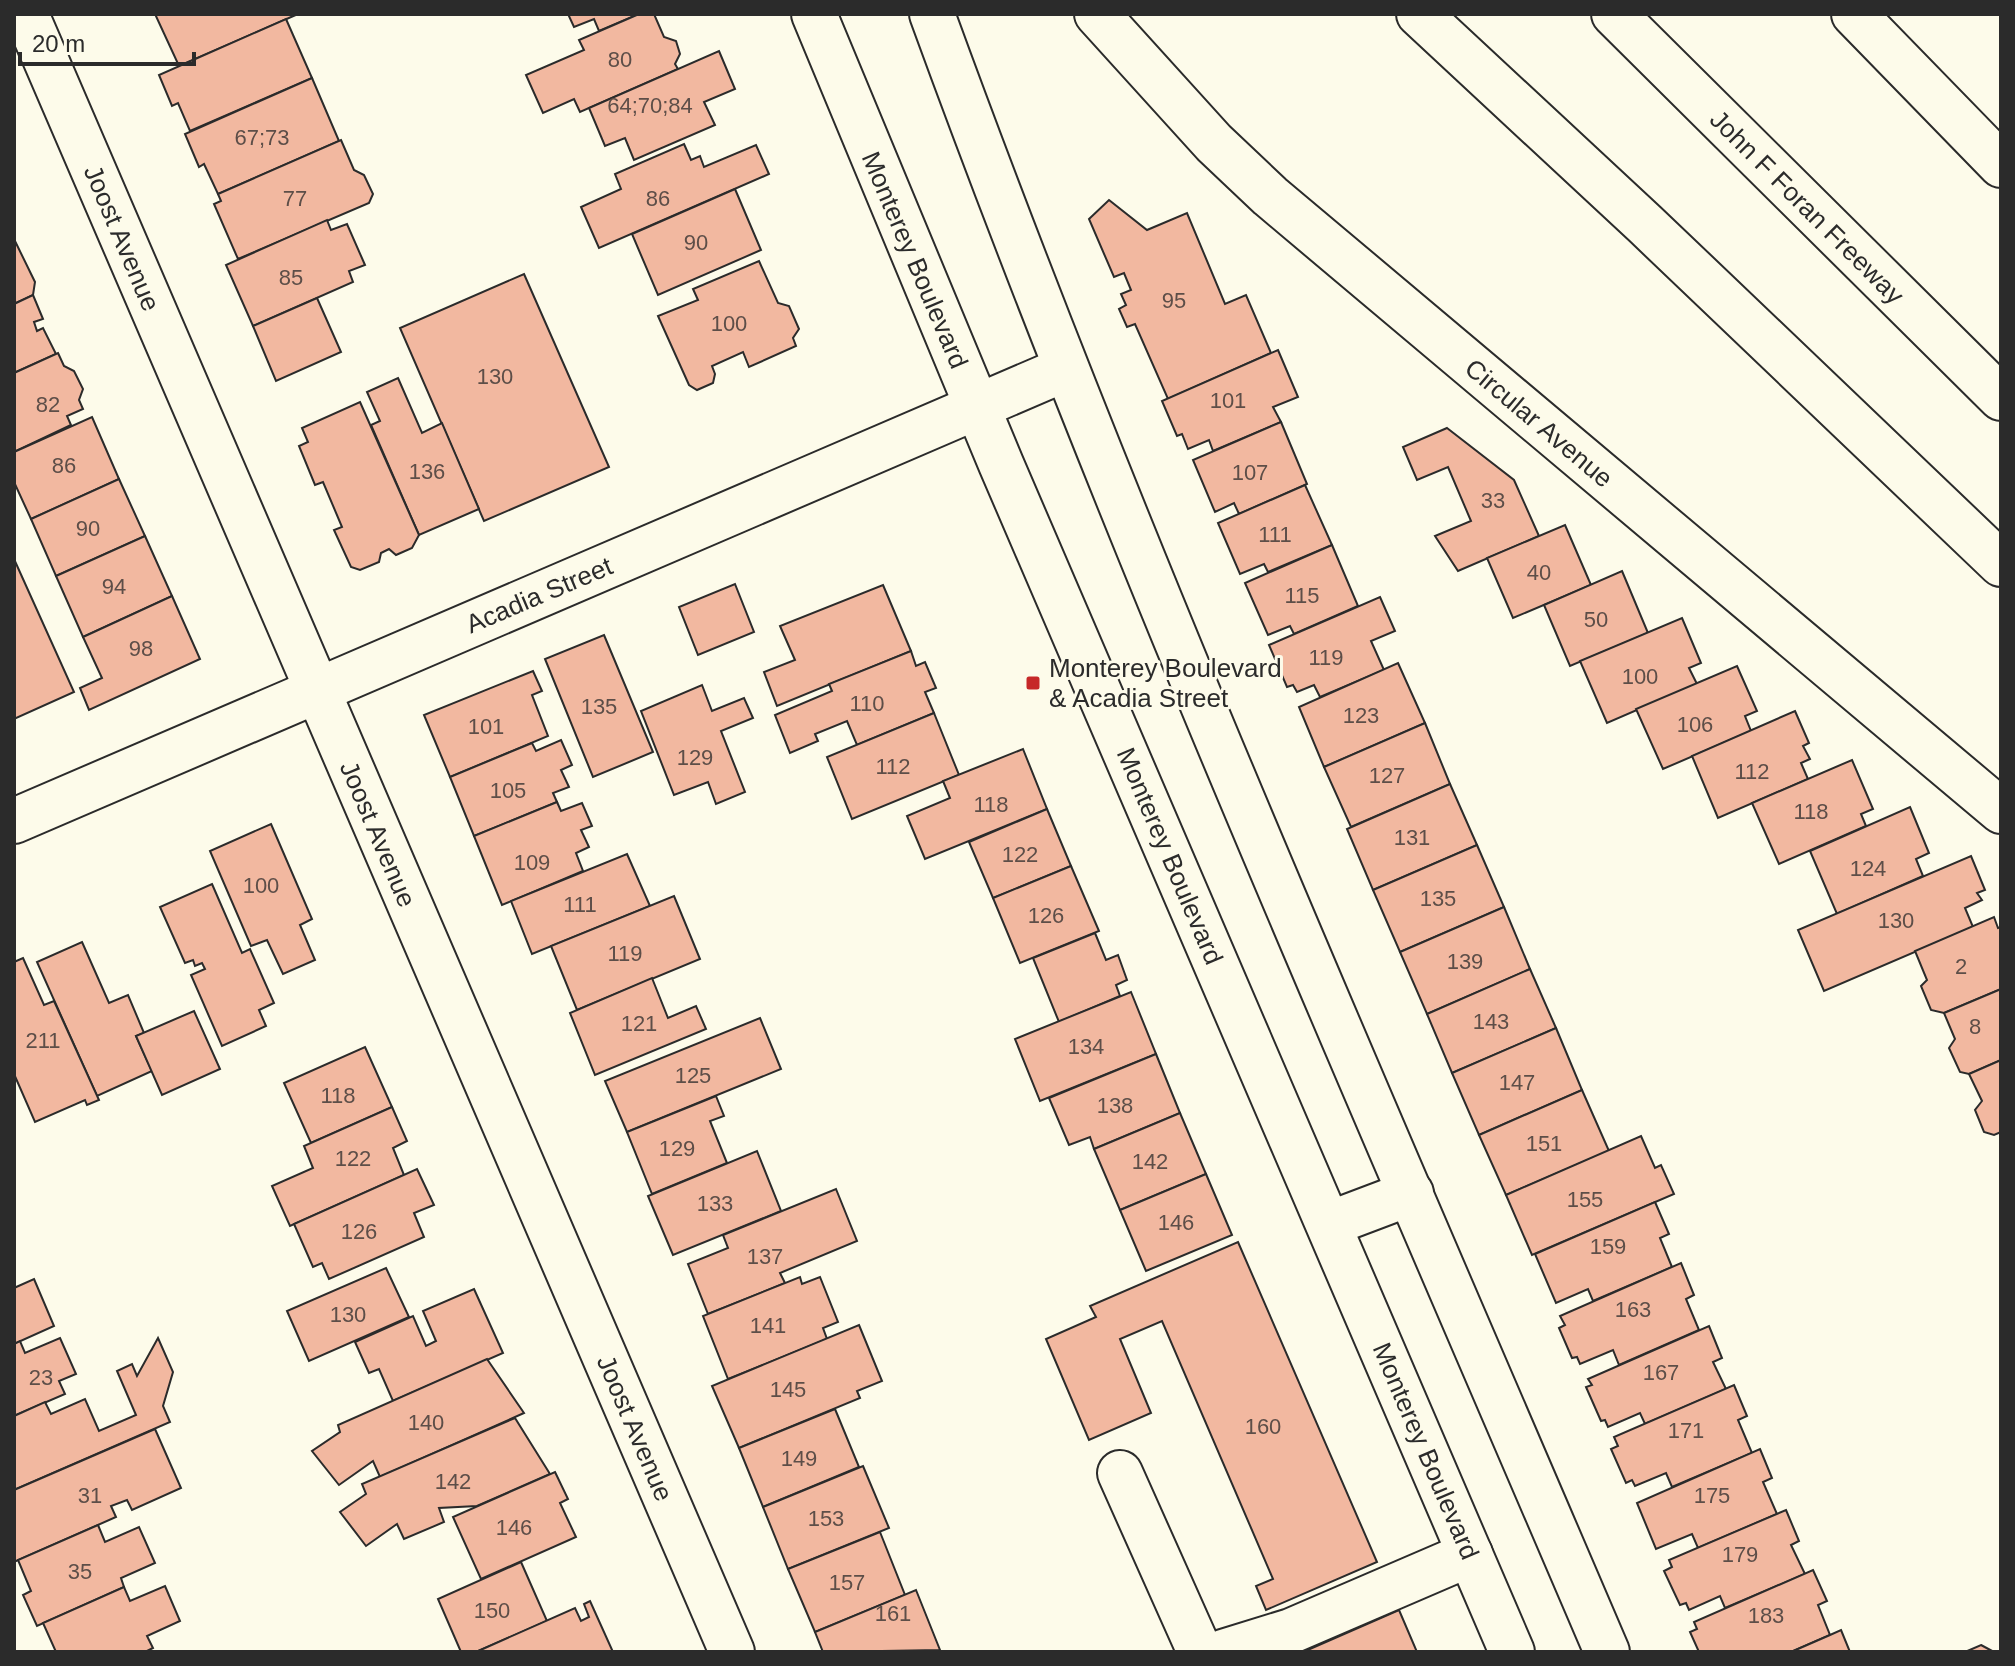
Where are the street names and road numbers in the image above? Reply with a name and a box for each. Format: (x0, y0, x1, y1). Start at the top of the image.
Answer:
street label: John F Foran Freeway (1704, 104, 1910, 310)
street label: Monterey Boulevard (856, 147, 974, 373)
street label: Joost Avenue (78, 160, 166, 316)
street label: Circular Avenue (1459, 353, 1619, 493)
street label: Acadia Street (461, 550, 617, 639)
street label: Monterey Boulevard (1111, 743, 1229, 969)
street label: Joost Avenue (334, 756, 422, 912)
street label: Monterey Boulevard (1367, 1338, 1485, 1564)
street label: Joost Avenue (591, 1350, 679, 1506)

